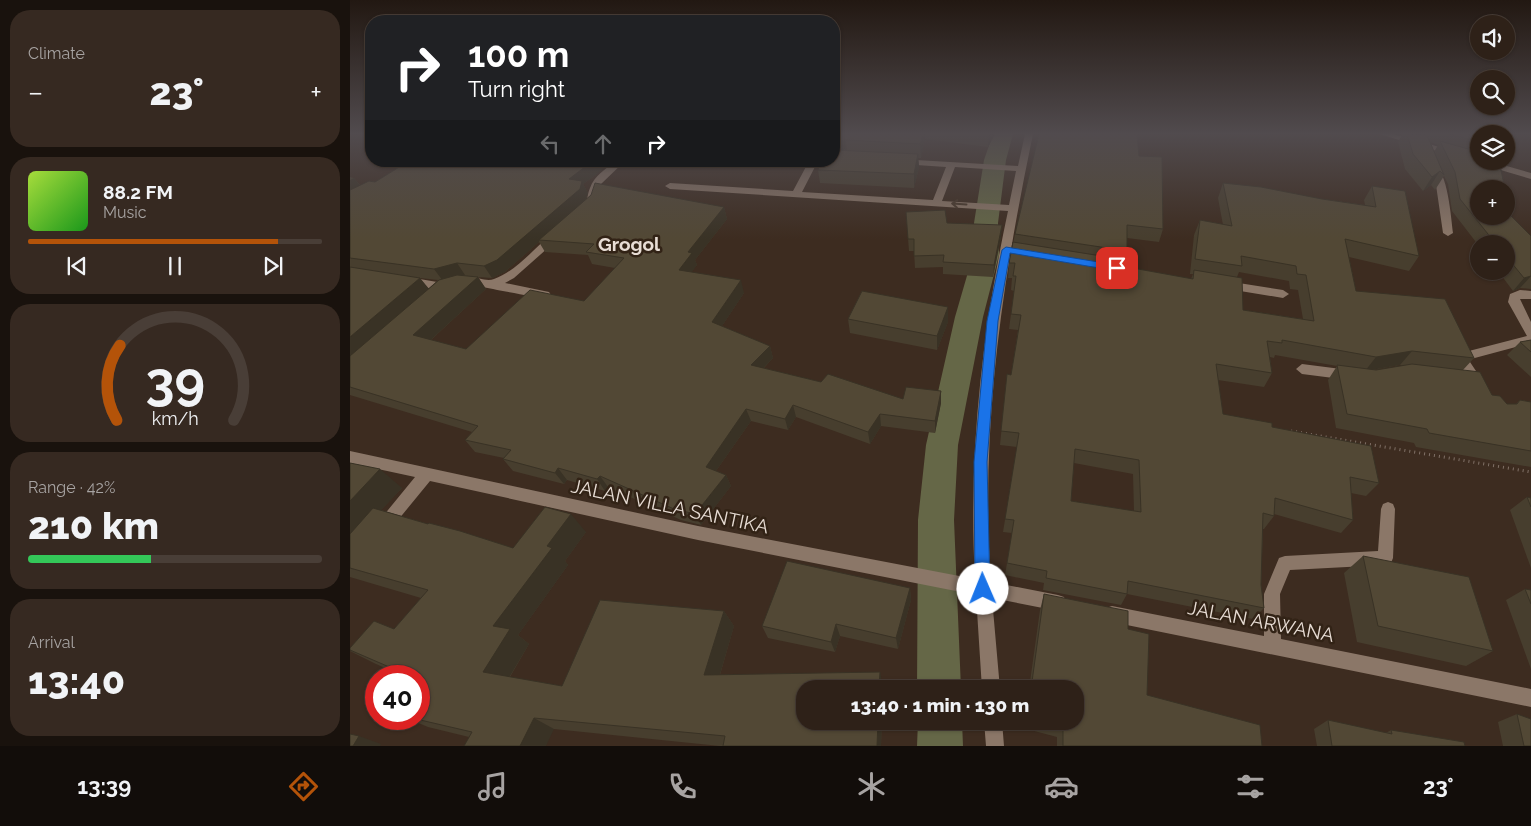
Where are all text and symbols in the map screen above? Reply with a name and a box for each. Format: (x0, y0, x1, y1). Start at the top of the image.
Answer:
map controls (1470, 15, 1515, 280)
button: sound (1470, 15, 1515, 60)
text: 100 m (468, 34, 569, 75)
icon: right (385, 35, 450, 100)
text: Climate (28, 44, 85, 63)
text: 23° (150, 69, 204, 114)
button: search (1470, 70, 1515, 115)
text: − (28, 76, 43, 109)
text: + (310, 76, 322, 109)
text: Turn right (468, 76, 565, 102)
button: layers (1470, 125, 1515, 170)
icon: left (536, 130, 564, 158)
icon: ahead (589, 130, 617, 158)
icon: right (642, 130, 670, 158)
button: + (1470, 180, 1515, 225)
text: 88.2 FM (103, 181, 173, 203)
one-way arrow (951, 199, 967, 209)
text: Music (103, 203, 147, 222)
district label: Grogol (598, 233, 661, 255)
button: − (1470, 235, 1515, 280)
pin (1096, 247, 1138, 289)
icon: previous (63, 252, 91, 280)
icon: pause (161, 252, 189, 280)
icon: next (259, 252, 287, 280)
icon: arrive (1103, 254, 1131, 282)
text: 39 (145, 350, 205, 411)
text: km/h (151, 408, 199, 429)
street label: JALAN VILLA SANTIKA (569, 474, 771, 538)
text: Range · 42% (28, 478, 115, 497)
text: 210 km (28, 503, 159, 548)
position arrow (956, 562, 1008, 614)
street label: JALAN ARWANA (1186, 596, 1336, 646)
text: Arrival (28, 633, 75, 652)
text: 13:40 (28, 658, 125, 703)
speed limit sign: 40 (365, 665, 430, 730)
text: 13:40 · 1 min · 130 m (851, 694, 1029, 716)
icon: directions (286, 769, 321, 804)
icon: music (475, 769, 510, 804)
icon: phone (665, 769, 700, 804)
icon: climate (854, 769, 889, 804)
icon: car (1044, 769, 1079, 804)
icon: filters (1233, 769, 1268, 804)
text: 13:39 (77, 773, 131, 799)
text: 23° (1423, 773, 1454, 799)

